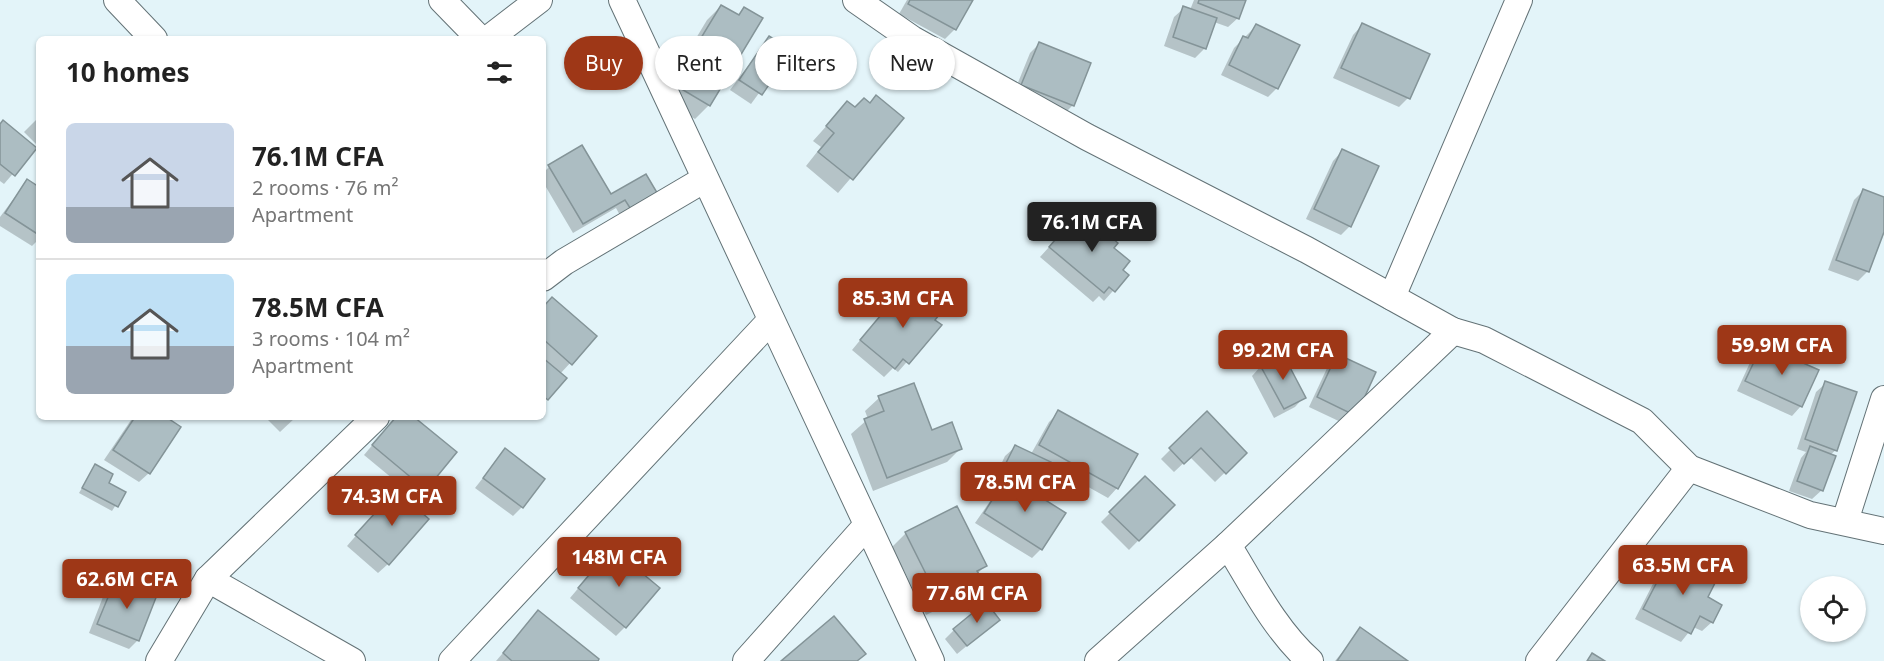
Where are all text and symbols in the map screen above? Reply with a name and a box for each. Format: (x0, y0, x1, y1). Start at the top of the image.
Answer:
chip: Buy (564, 36, 643, 90)
chip: Rent (655, 36, 743, 90)
chip: Filters (755, 36, 857, 90)
chip: New (869, 36, 955, 90)
text: 10 homes (66, 54, 190, 90)
icon: filters (483, 56, 516, 89)
text: 76.1M CFA (252, 138, 384, 174)
icon: home (114, 147, 186, 219)
text: 2 rooms · 76 m² (252, 174, 399, 201)
text: Apartment (252, 201, 353, 228)
pin: 76.1M CFA (1023, 202, 1161, 253)
text: 76.1M CFA (1041, 208, 1143, 235)
pin: 85.3M CFA (834, 278, 972, 329)
text: 85.3M CFA (852, 284, 954, 311)
text: 78.5M CFA (252, 289, 384, 325)
icon: home (114, 298, 186, 370)
text: 3 rooms · 104 m² (252, 325, 410, 352)
pin: 59.9M CFA (1713, 325, 1851, 376)
pin: 99.2M CFA (1214, 330, 1352, 381)
text: 59.9M CFA (1731, 331, 1833, 358)
text: 99.2M CFA (1232, 336, 1334, 363)
text: Apartment (252, 352, 353, 379)
pin: 78.5M CFA (956, 462, 1094, 513)
text: 78.5M CFA (974, 468, 1076, 495)
pin: 74.3M CFA (323, 476, 461, 527)
text: 74.3M CFA (341, 482, 443, 509)
pin: 148M CFA (557, 537, 681, 588)
text: 148M CFA (571, 543, 667, 570)
pin: 63.5M CFA (1614, 545, 1752, 596)
text: 63.5M CFA (1632, 551, 1734, 578)
pin: 62.6M CFA (58, 559, 196, 610)
text: 62.6M CFA (76, 565, 178, 592)
pin: 77.6M CFA (908, 573, 1046, 624)
map controls (1800, 576, 1866, 642)
button: locate (1800, 576, 1866, 642)
text: 77.6M CFA (926, 579, 1028, 606)

